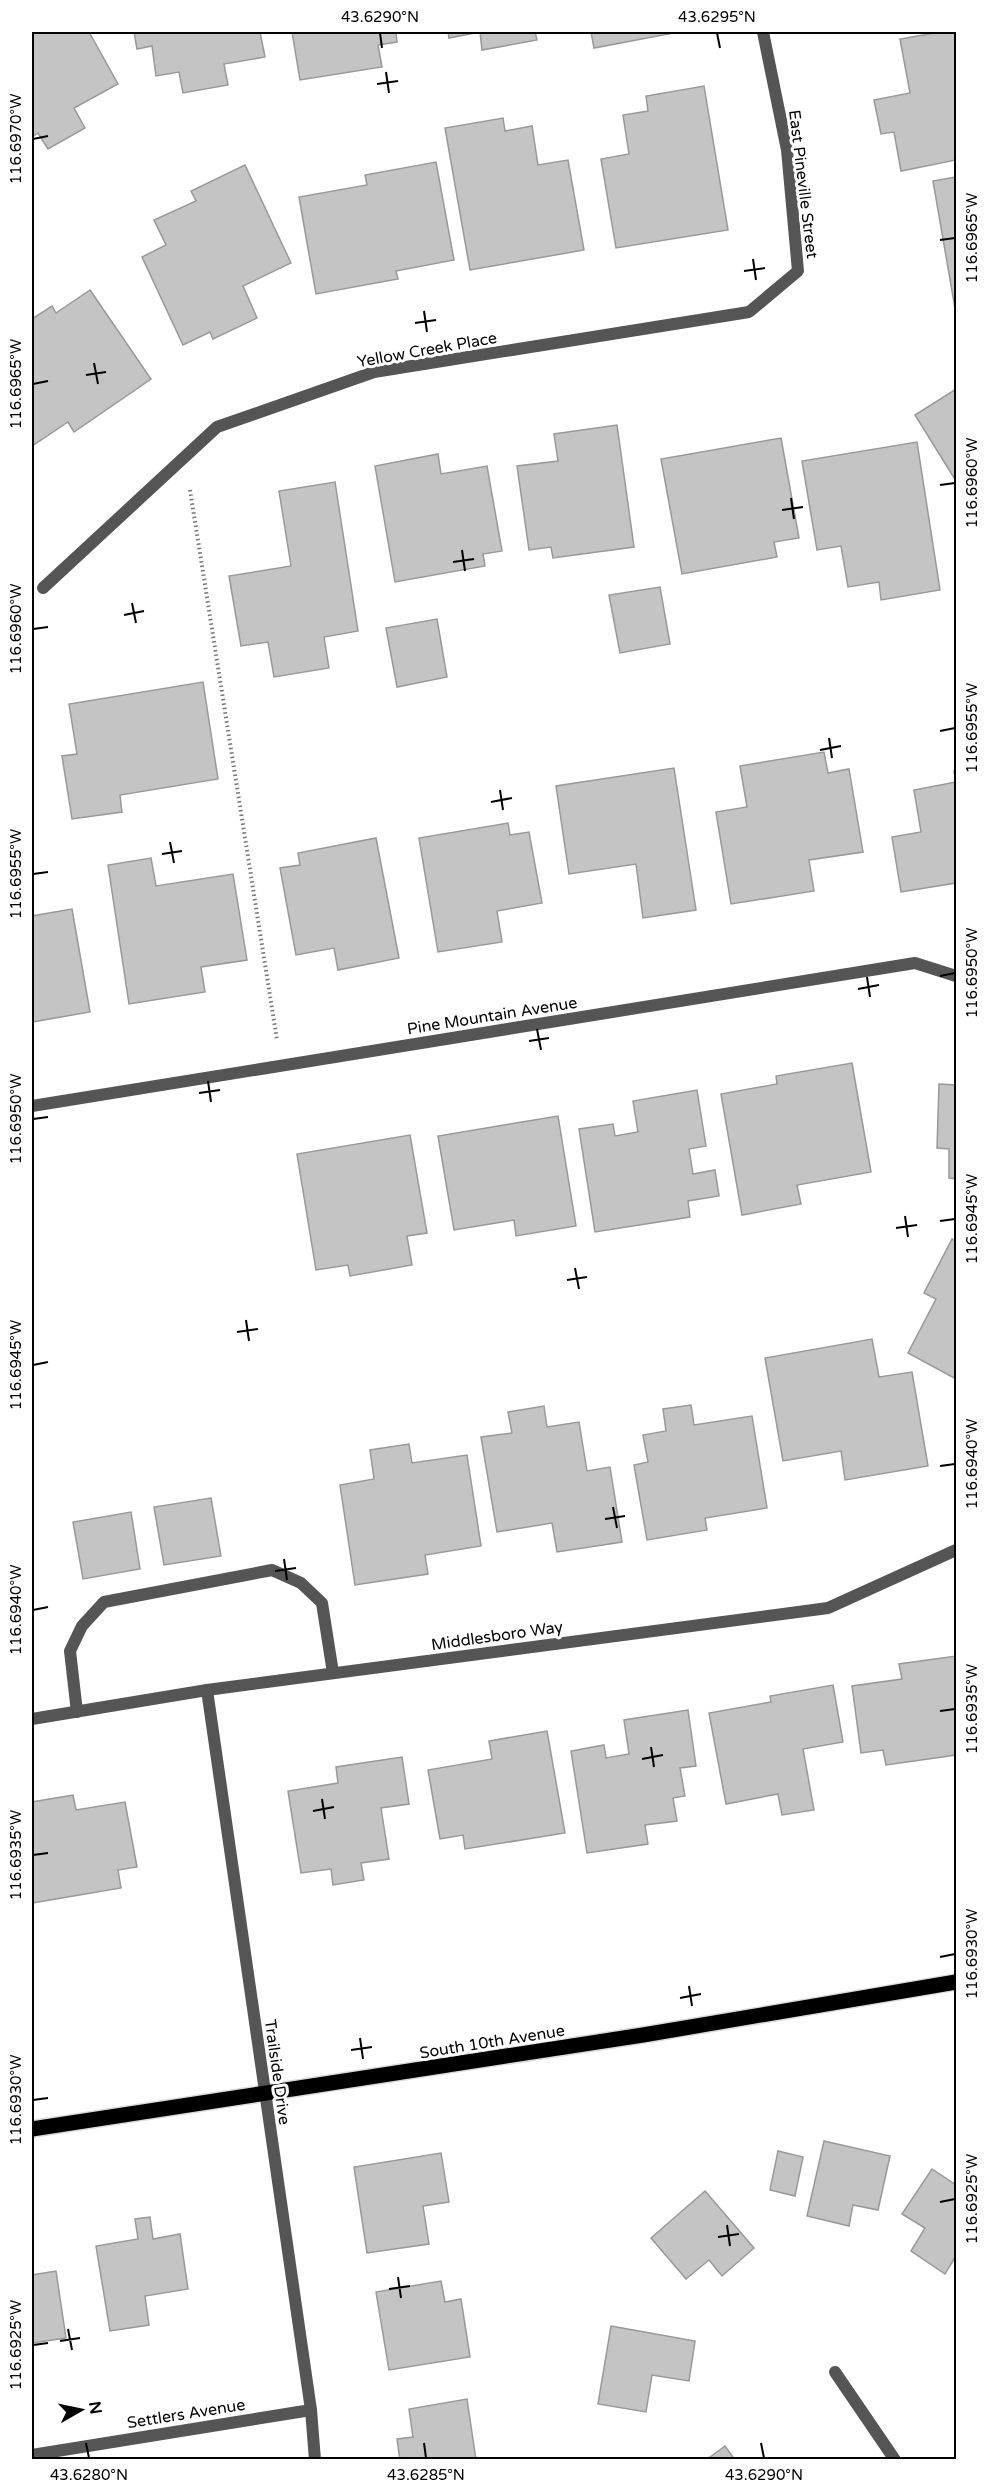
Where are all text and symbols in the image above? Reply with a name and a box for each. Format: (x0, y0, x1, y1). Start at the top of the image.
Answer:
text: 43.6290°N (341, 8, 419, 26)
text: 43.6295°N (678, 8, 756, 26)
text: 116.6970°W (7, 94, 25, 184)
street label: East Pineville Street (784, 109, 822, 260)
text: 116.6965°W (963, 193, 981, 283)
street label: Yellow Creek Place (356, 328, 499, 372)
text: 116.6965°W (7, 339, 25, 429)
text: 116.6960°W (963, 438, 981, 528)
text: 116.6960°W (7, 584, 25, 674)
text: 116.6955°W (963, 683, 981, 773)
text: 116.6955°W (7, 829, 25, 919)
text: 116.6950°W (963, 928, 981, 1018)
street label: Pine Mountain Avenue (406, 993, 579, 1039)
text: 116.6950°W (7, 1074, 25, 1164)
text: 116.6945°W (963, 1174, 981, 1264)
text: 116.6945°W (7, 1320, 25, 1410)
text: 116.6940°W (963, 1419, 981, 1509)
text: 116.6940°W (7, 1565, 25, 1655)
street label: Middlesboro Way (430, 1617, 565, 1655)
text: 116.6935°W (963, 1664, 981, 1754)
text: 116.6935°W (7, 1810, 25, 1900)
text: 116.6930°W (963, 1909, 981, 1999)
street label: Trailside Drive (260, 2018, 294, 2126)
street label: South 10th Avenue (418, 2021, 566, 2063)
text: 116.6930°W (7, 2055, 25, 2145)
text: 116.6925°W (963, 2154, 981, 2244)
text: 116.6925°W (7, 2300, 25, 2390)
north arrow (51, 2380, 111, 2440)
street label: Settlers Avenue (126, 2395, 247, 2433)
text: N (84, 2400, 106, 2416)
text: 43.6280°N (50, 2466, 128, 2484)
text: 43.6285°N (387, 2466, 465, 2484)
text: 43.6290°N (725, 2466, 803, 2484)

